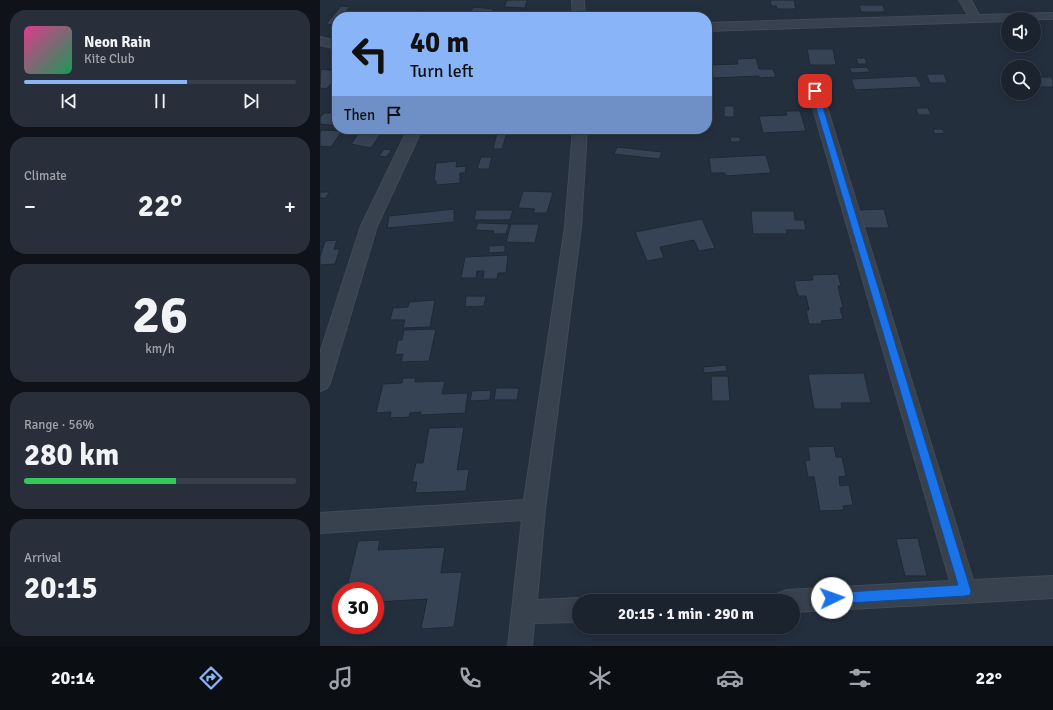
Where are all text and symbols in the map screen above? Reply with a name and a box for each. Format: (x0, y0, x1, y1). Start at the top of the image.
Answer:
map controls (1001, 12, 1041, 100)
button: sound (1001, 12, 1041, 52)
text: 40 m (410, 26, 469, 60)
icon: left (344, 28, 396, 80)
text: Neon Rain (84, 33, 151, 51)
text: Kite Club (84, 51, 135, 67)
text: Turn left (410, 60, 473, 82)
button: search (1001, 60, 1041, 100)
pin (798, 74, 832, 108)
icon: arrive (804, 80, 826, 102)
icon: previous (58, 90, 80, 112)
icon: pause (149, 90, 171, 112)
icon: next (240, 90, 262, 112)
icon: arrive (383, 104, 405, 126)
text: Then (344, 106, 375, 124)
text: Climate (24, 168, 67, 184)
text: 22° (138, 188, 182, 225)
text: − (24, 193, 36, 220)
text: + (284, 193, 296, 220)
text: 26 (132, 283, 188, 347)
text: km/h (145, 341, 175, 357)
text: Range · 56% (24, 417, 94, 433)
text: 280 km (24, 437, 119, 474)
text: Arrival (24, 550, 61, 566)
text: 20:15 (24, 570, 98, 607)
position arrow (811, 577, 853, 619)
speed limit sign: 30 (332, 582, 384, 634)
text: 20:15 · 1 min · 290 m (618, 605, 754, 623)
icon: directions (197, 664, 225, 692)
icon: music (327, 664, 355, 692)
icon: phone (456, 664, 484, 692)
icon: climate (586, 664, 614, 692)
icon: car (716, 664, 744, 692)
icon: filters (846, 664, 874, 692)
text: 20:14 (51, 667, 95, 689)
text: 22° (975, 667, 1002, 689)

